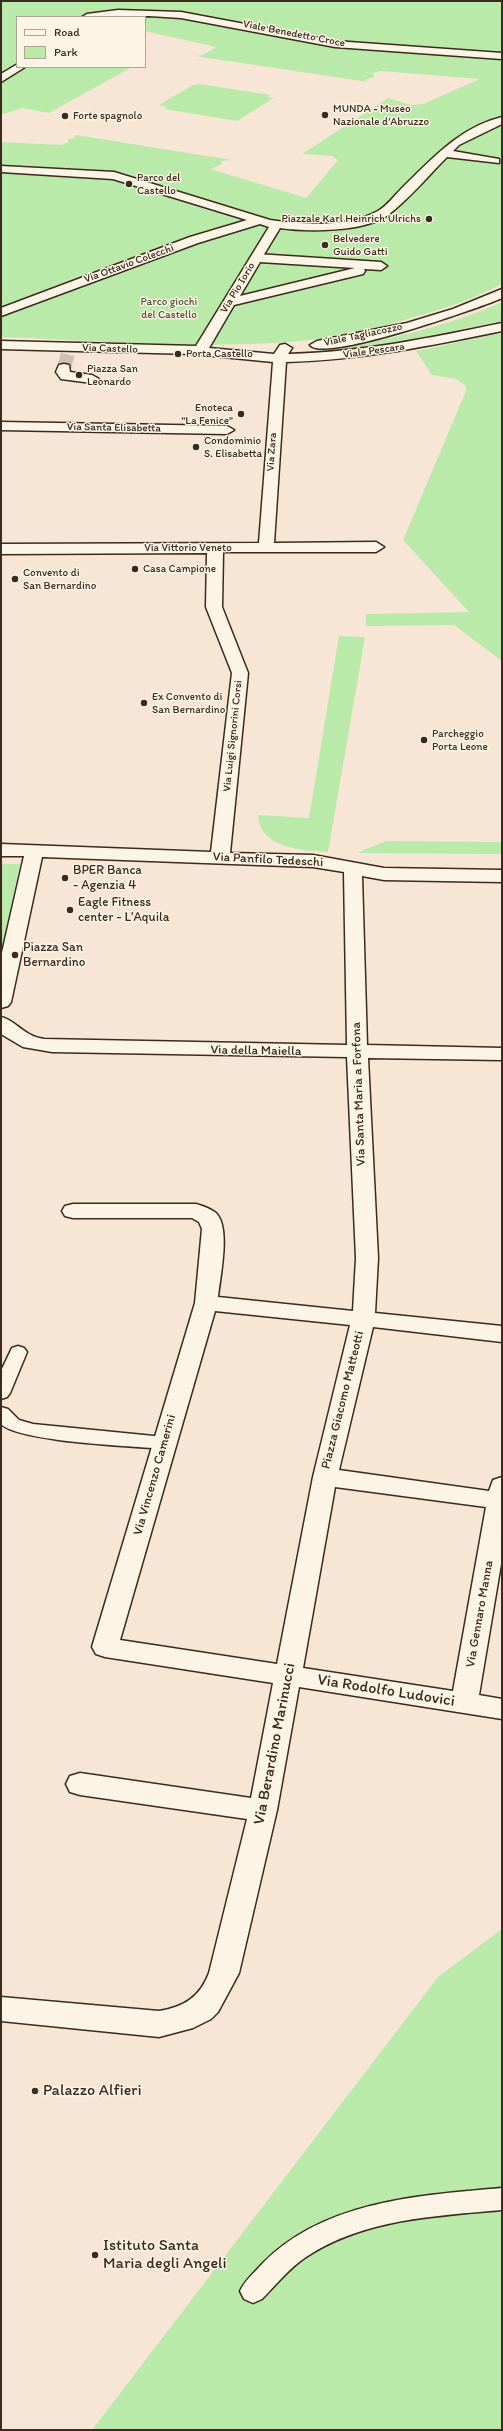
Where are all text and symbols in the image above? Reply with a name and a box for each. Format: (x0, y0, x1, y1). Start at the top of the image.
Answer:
legend (16, 16, 146, 68)
street label: Viale Benedetto Croce (242, 18, 346, 50)
text: Road (54, 25, 80, 39)
text: Park (54, 45, 78, 59)
place label: MUNDA - Museo Nazionale d’Abruzzo (333, 102, 429, 128)
place label: Forte spagnolo (73, 109, 142, 123)
marker: MUNDA - Museo Nazionale d’Abruzzo (320, 110, 330, 120)
marker: Forte spagnolo (60, 111, 70, 121)
place label: Parco del Castello (137, 171, 180, 197)
marker: Parco del Castello (124, 179, 134, 189)
place label: Piazzale Karl Heinrich Ulrichs (281, 212, 421, 226)
marker: Piazzale Karl Heinrich Ulrichs (424, 214, 434, 224)
place label: Belvedere Guido Gatti (333, 232, 388, 258)
marker: Belvedere Guido Gatti (320, 240, 330, 250)
street label: Via Ottavio Colecchi (82, 242, 176, 286)
street label: Via Pio Iorio (218, 260, 258, 316)
park label: Parco giochi del Castello (141, 295, 197, 321)
street label: Viale Tagliacozzo (322, 320, 404, 350)
street label: Viale Pescara (342, 340, 406, 362)
street label: Via Castello (82, 341, 138, 357)
place label: Porta Castello (186, 347, 253, 361)
marker: Porta Castello (173, 349, 183, 359)
place label: Piazza San Leonardo (87, 362, 138, 388)
marker: Piazza San Leonardo (74, 370, 84, 380)
place label: Enoteca "La Fenice" (181, 401, 233, 427)
marker: Enoteca "La Fenice" (236, 409, 246, 419)
street label: Via Santa Elisabetta (67, 421, 161, 435)
street label: Via Zara (264, 432, 280, 472)
place label: Condominio S. Elisabetta (204, 434, 262, 460)
marker: Condominio S. Elisabetta (191, 442, 201, 452)
street label: Via Vittorio Veneto (144, 541, 232, 555)
place label: Casa Campione (143, 562, 216, 576)
marker: Casa Campione (130, 564, 140, 574)
place label: Convento di San Bernardino (23, 566, 96, 592)
marker: Convento di San Bernardino (10, 574, 20, 584)
street label: Via Luigi Signorini Corsi (221, 680, 245, 792)
place label: Ex Convento di San Bernardino (152, 690, 225, 716)
marker: Ex Convento di San Bernardino (139, 698, 149, 708)
place label: Parcheggio Porta Leone (432, 727, 488, 753)
marker: Parcheggio Porta Leone (419, 735, 429, 745)
street label: Via Panfilo Tedeschi (212, 849, 324, 871)
place label: BPER Banca - Agenzia 4 (73, 863, 142, 894)
marker: BPER Banca - Agenzia 4 (60, 873, 70, 883)
place label: Eagle Fitness center - L'Aquila (78, 895, 169, 926)
marker: Eagle Fitness center - L'Aquila (65, 905, 75, 915)
place label: Piazza San Bernardino (23, 940, 85, 971)
marker: Piazza San Bernardino (10, 950, 20, 960)
street label: Via Santa Maria a Forfona (349, 1022, 369, 1166)
street label: Via della Maiella (210, 1042, 302, 1060)
street label: Piazza Giacomo Matteotti (318, 1329, 368, 1471)
street label: Via Vincenzo Camerini (130, 1413, 180, 1537)
street label: Via Gennaro Manna (463, 1559, 497, 1669)
street label: Via Berardino Marinucci (250, 1661, 300, 1827)
street label: Via Rodolfo Ludovici (316, 1671, 456, 1711)
place label: Palazzo Alfieri (43, 2081, 141, 2101)
marker: Palazzo Alfieri (30, 2086, 40, 2096)
place label: Istituto Santa Maria degli Angeli (103, 2236, 227, 2274)
marker: Istituto Santa Maria degli Angeli (90, 2250, 100, 2260)

